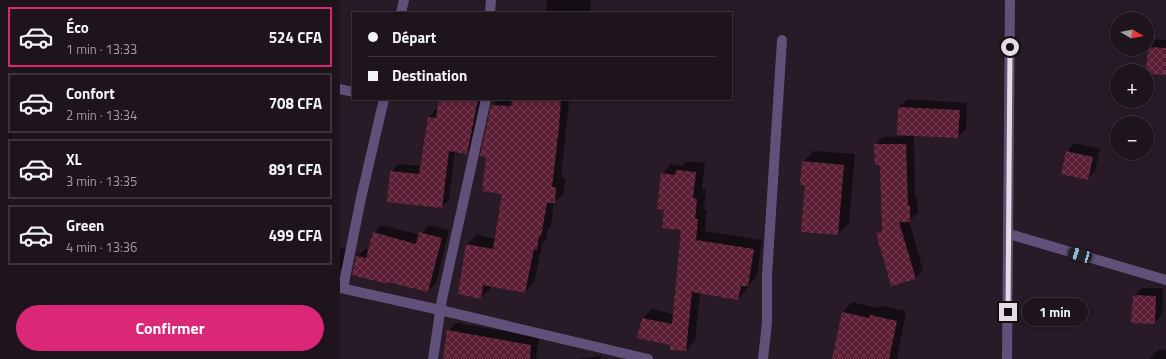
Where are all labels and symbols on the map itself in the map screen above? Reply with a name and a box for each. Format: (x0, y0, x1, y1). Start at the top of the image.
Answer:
north arrow (1110, 12, 1154, 56)
route start (1001, 38, 1019, 56)
car (1067, 246, 1093, 264)
callout: 1 min (1022, 298, 1088, 326)
route end (999, 303, 1017, 321)

